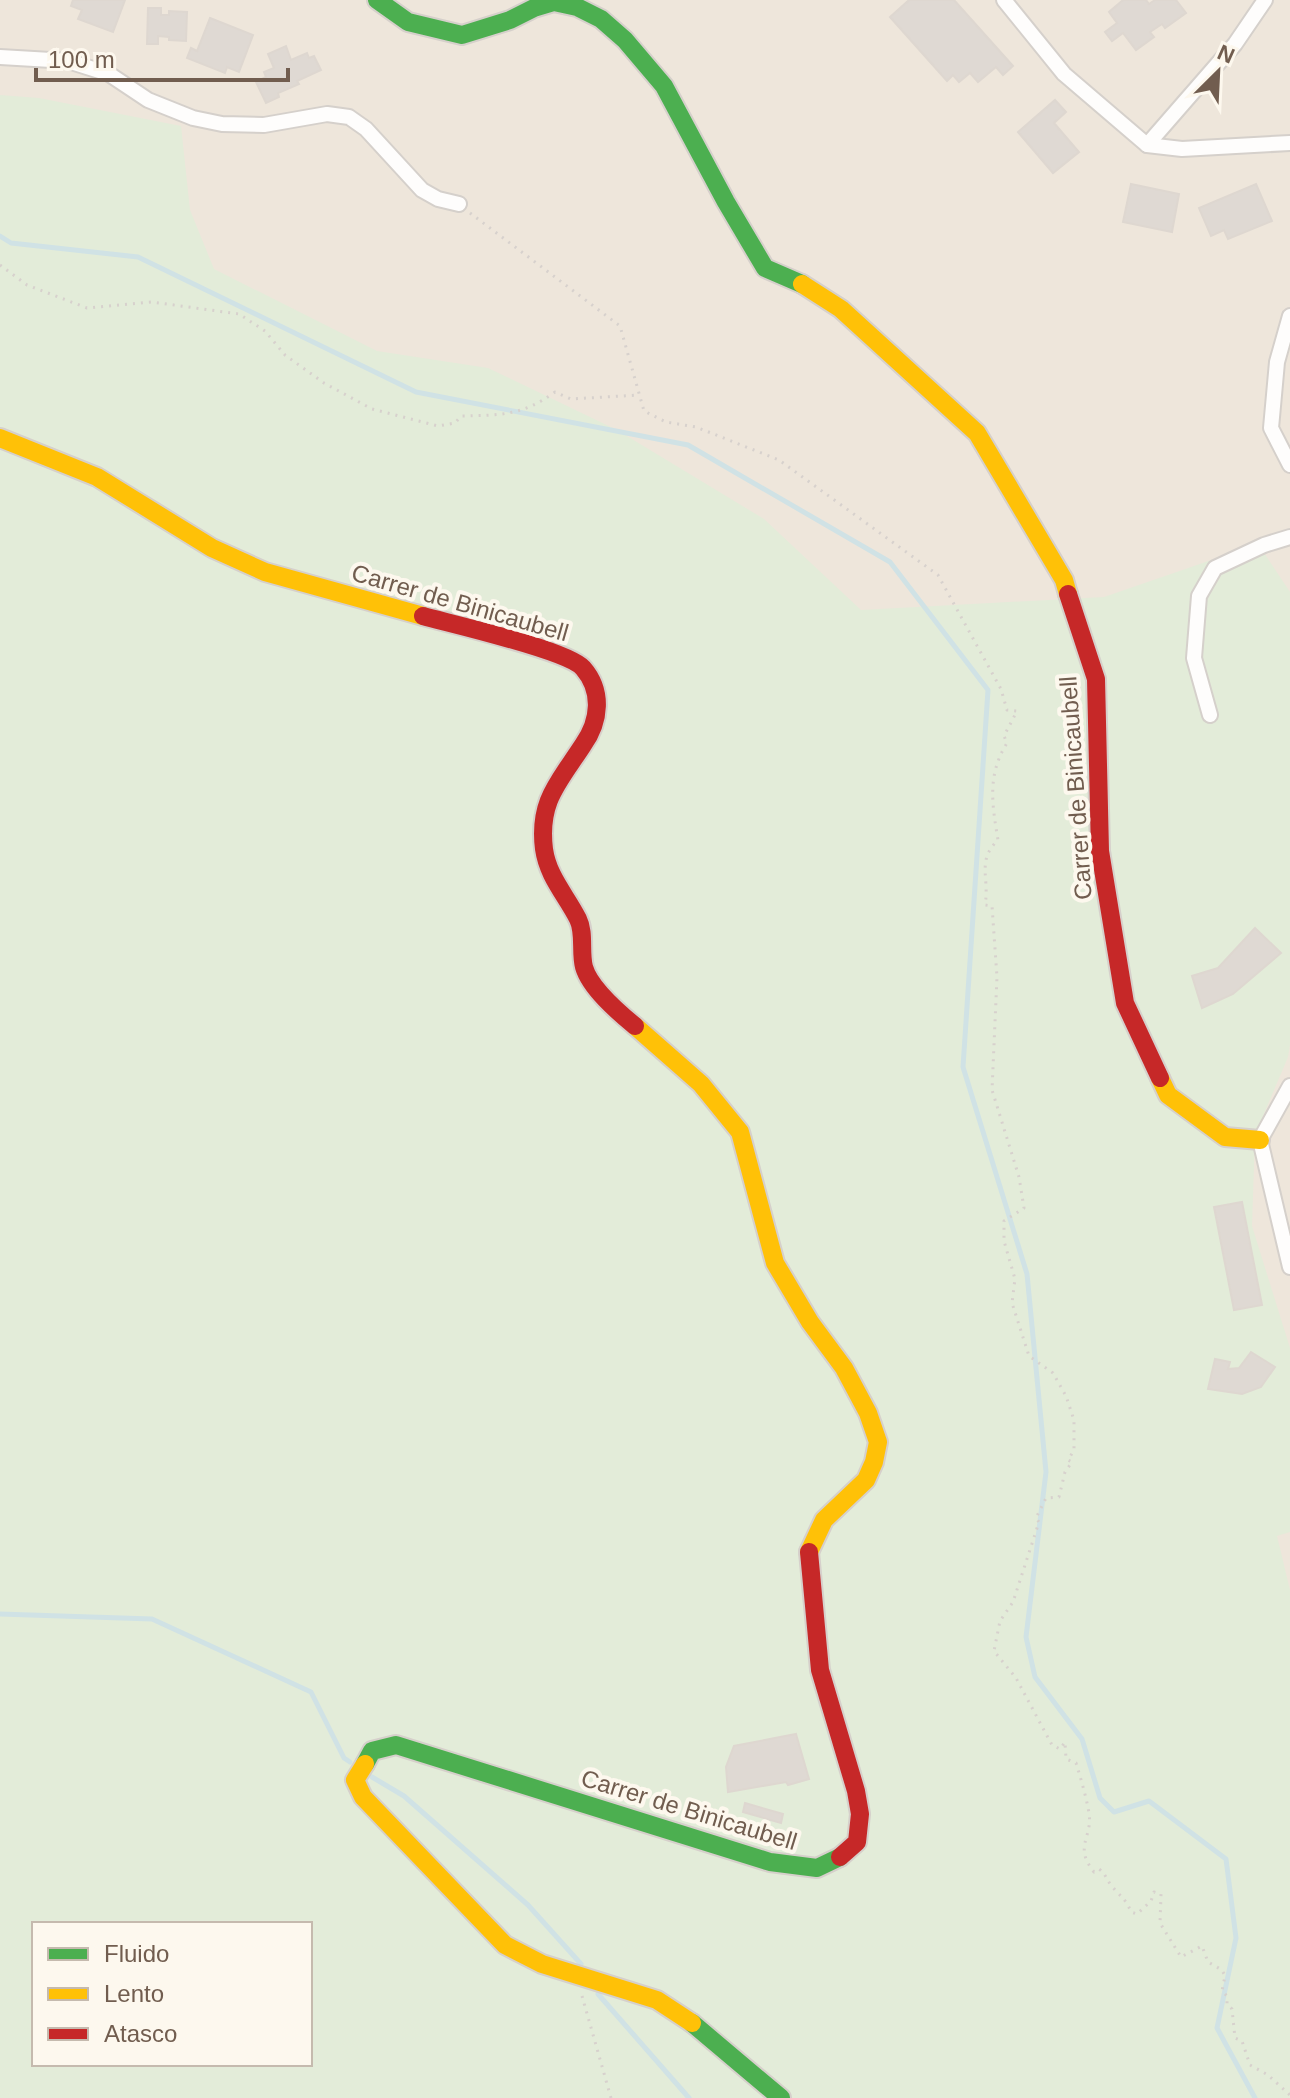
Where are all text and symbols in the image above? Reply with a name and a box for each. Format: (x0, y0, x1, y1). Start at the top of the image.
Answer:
scale bar (36, 32, 288, 82)
north arrow (1178, 32, 1258, 112)
text: N (1214, 40, 1238, 69)
text: 100 m (48, 46, 115, 73)
street label: Carrer de Binicaubell (349, 559, 572, 646)
street label: Carrer de Binicaubell (1054, 675, 1097, 901)
street label: Carrer de Binicaubell (578, 1764, 800, 1855)
legend (32, 1922, 312, 2066)
text: Fluido (104, 1940, 169, 1967)
text: Lento (104, 1980, 164, 2007)
text: Atasco (104, 2020, 177, 2047)

